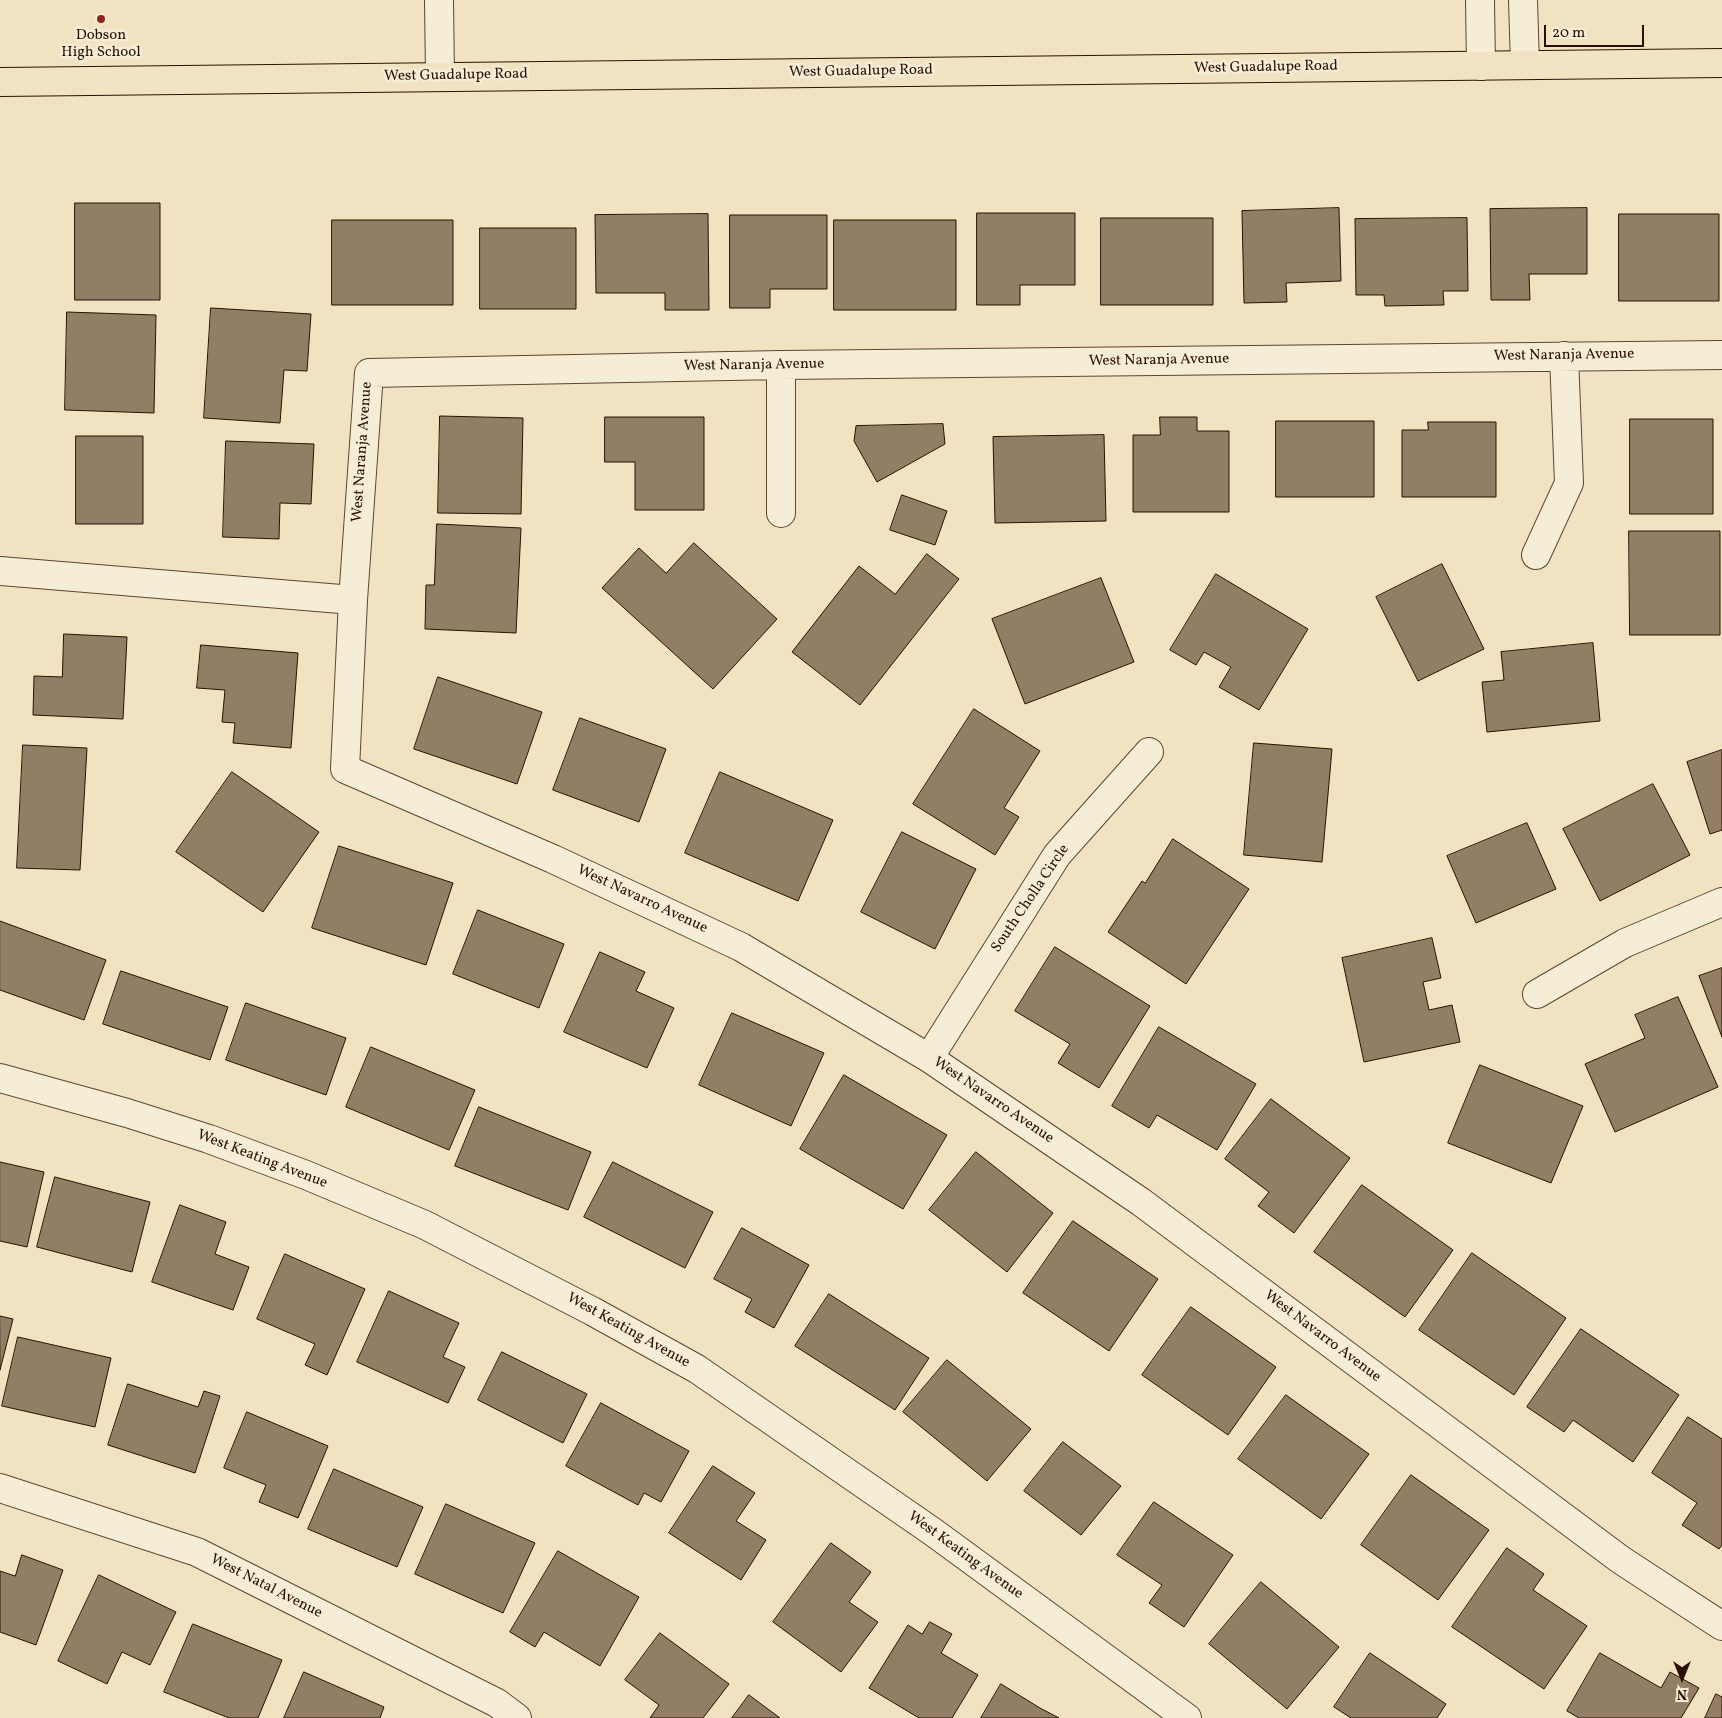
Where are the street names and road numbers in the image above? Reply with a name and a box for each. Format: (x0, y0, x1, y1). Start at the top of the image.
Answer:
street label: West Guadalupe Road (1194, 58, 1338, 78)
street label: West Guadalupe Road (789, 62, 933, 82)
street label: West Guadalupe Road (384, 66, 528, 86)
street label: West Naranja Avenue (1493, 346, 1635, 366)
street label: West Naranja Avenue (1088, 351, 1230, 371)
street label: West Naranja Avenue (683, 356, 825, 376)
street label: West Naranja Avenue (349, 381, 377, 523)
street label: South Cholla Circle (988, 842, 1074, 956)
street label: West Navarro Avenue (574, 862, 710, 938)
street label: West Navarro Avenue (929, 1054, 1057, 1148)
street label: West Keating Avenue (194, 1127, 330, 1193)
street label: West Navarro Avenue (1260, 1287, 1384, 1387)
street label: West Keating Avenue (563, 1290, 693, 1372)
street label: West Keating Avenue (904, 1508, 1026, 1604)
street label: West Natal Avenue (207, 1551, 325, 1623)

